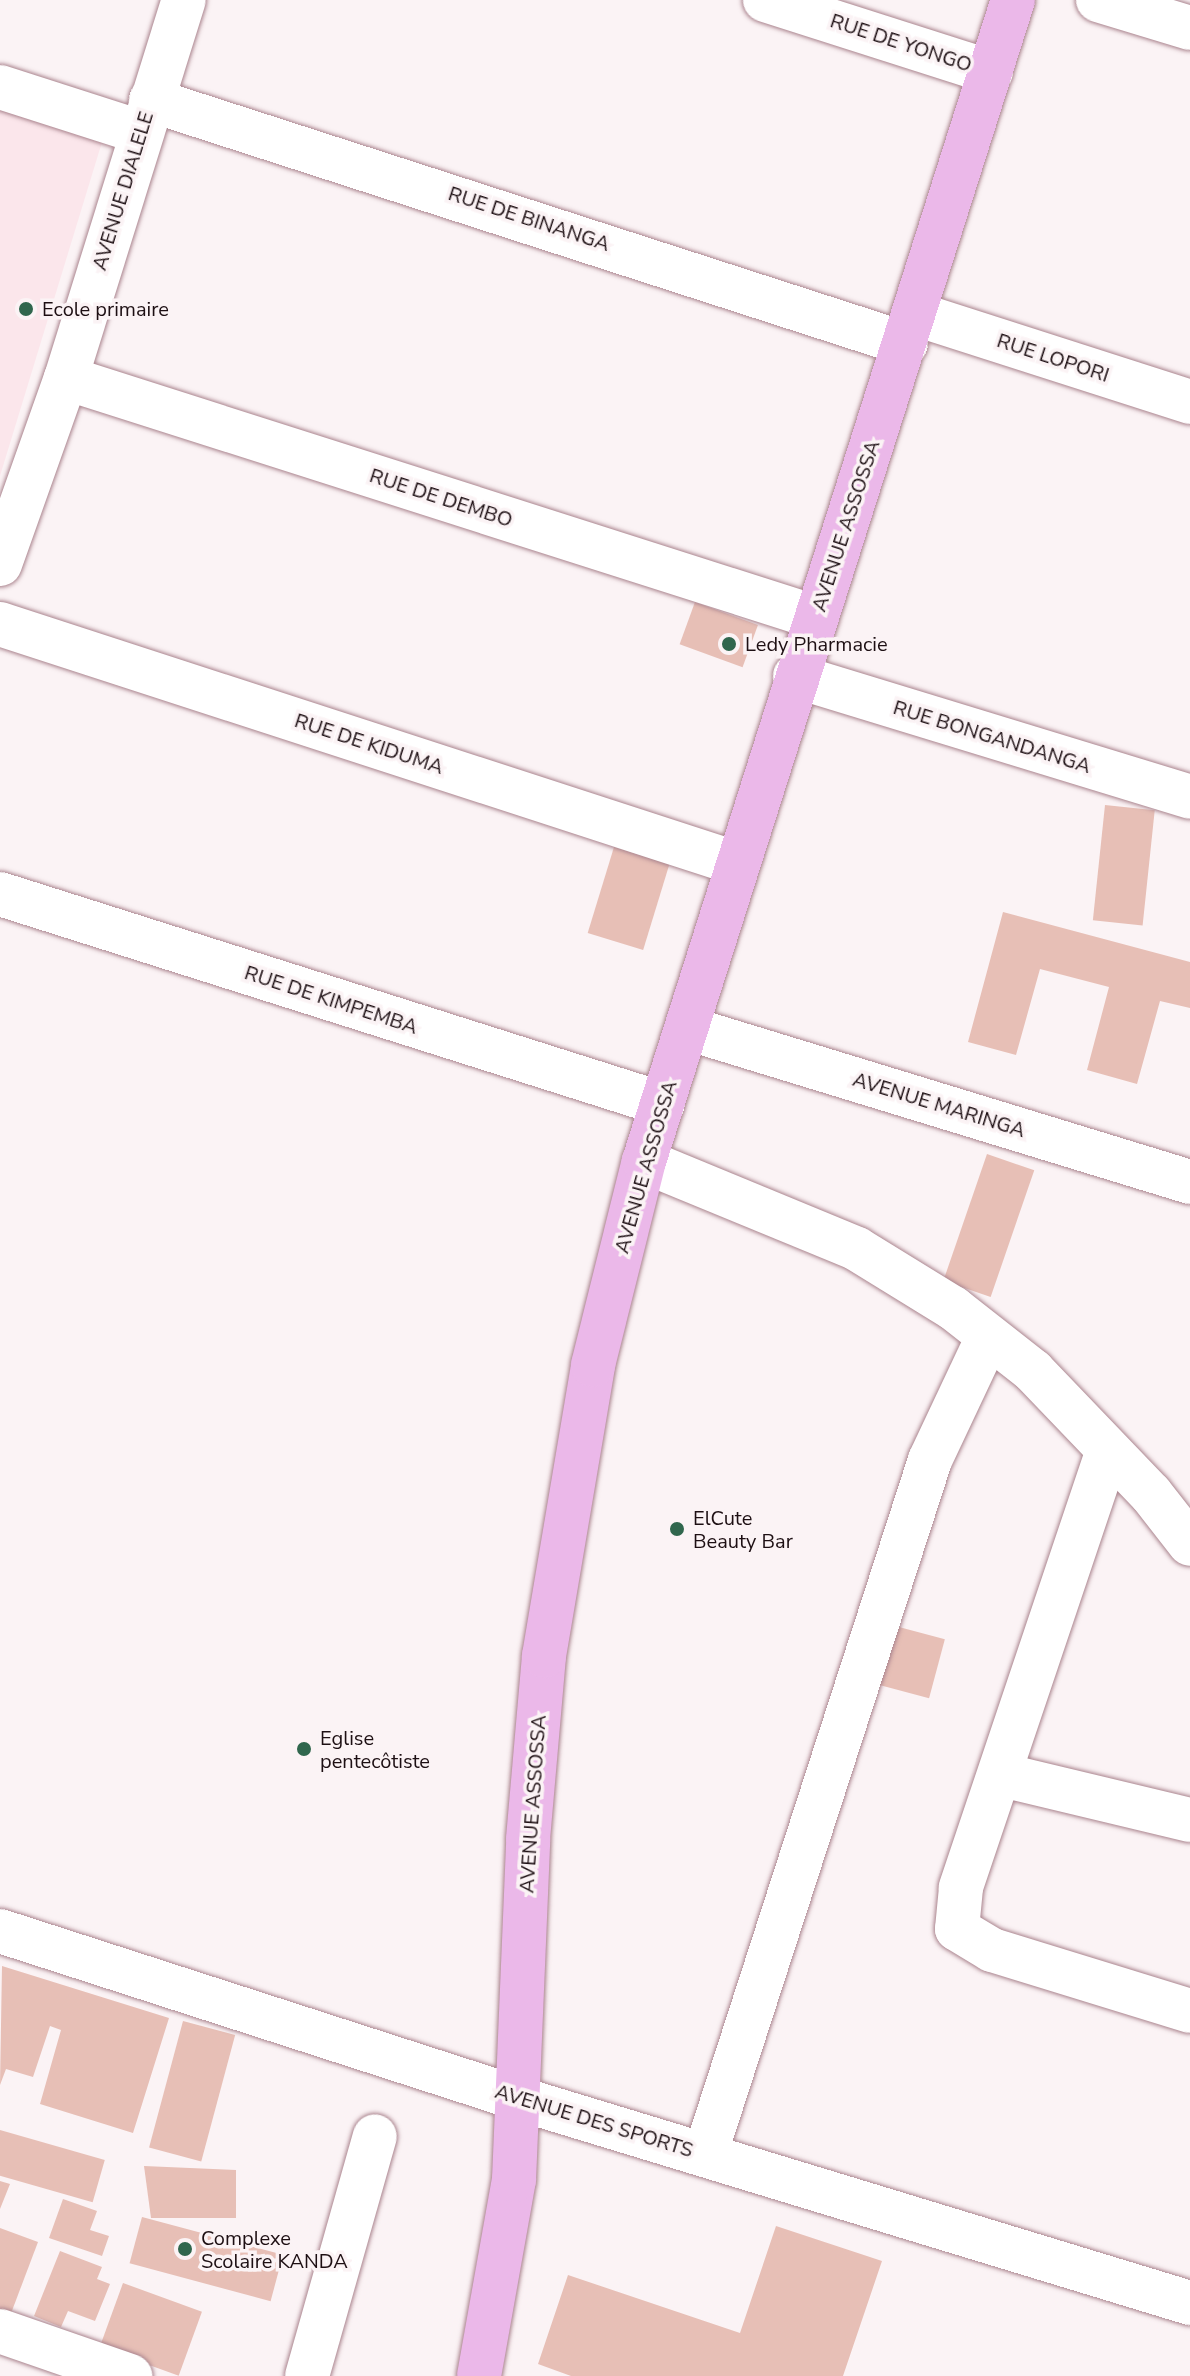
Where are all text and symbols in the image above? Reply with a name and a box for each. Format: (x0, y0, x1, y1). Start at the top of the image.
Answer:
street label: RUE DE YONGO (827, 9, 975, 77)
street label: AVENUE DIALELE (87, 109, 159, 273)
street label: RUE DE BINANGA (445, 182, 613, 256)
place label: Ecole primaire (42, 297, 169, 321)
marker: Ecole primaire (17, 300, 35, 318)
street label: RUE LOPORI (994, 329, 1112, 387)
street label: AVENUE ASSOSSA (807, 437, 885, 615)
street label: RUE DE DEMBO (367, 464, 515, 532)
place label: Ledy Pharmacie (745, 632, 888, 656)
marker: Ledy Pharmacie (720, 635, 738, 653)
street label: RUE BONGANDANGA (890, 696, 1094, 778)
street label: RUE DE KIDUMA (292, 709, 446, 779)
street label: RUE DE KIMPEMBA (241, 961, 421, 1039)
street label: AVENUE MARINGA (850, 1067, 1028, 1143)
street label: AVENUE ASSOSSA (610, 1078, 682, 1256)
place label: ElCute Beauty Bar (693, 1506, 793, 1553)
marker: ElCute Beauty Bar (668, 1520, 686, 1538)
street label: AVENUE ASSOSSA (515, 1714, 551, 1894)
place label: Eglise pentecôtiste (320, 1726, 430, 1773)
marker: Eglise pentecôtiste (295, 1740, 313, 1758)
street label: AVENUE DES SPORTS (492, 2079, 696, 2163)
place label: Complexe Scolaire KANDA (201, 2226, 348, 2273)
marker: Complexe Scolaire KANDA (176, 2240, 194, 2258)

